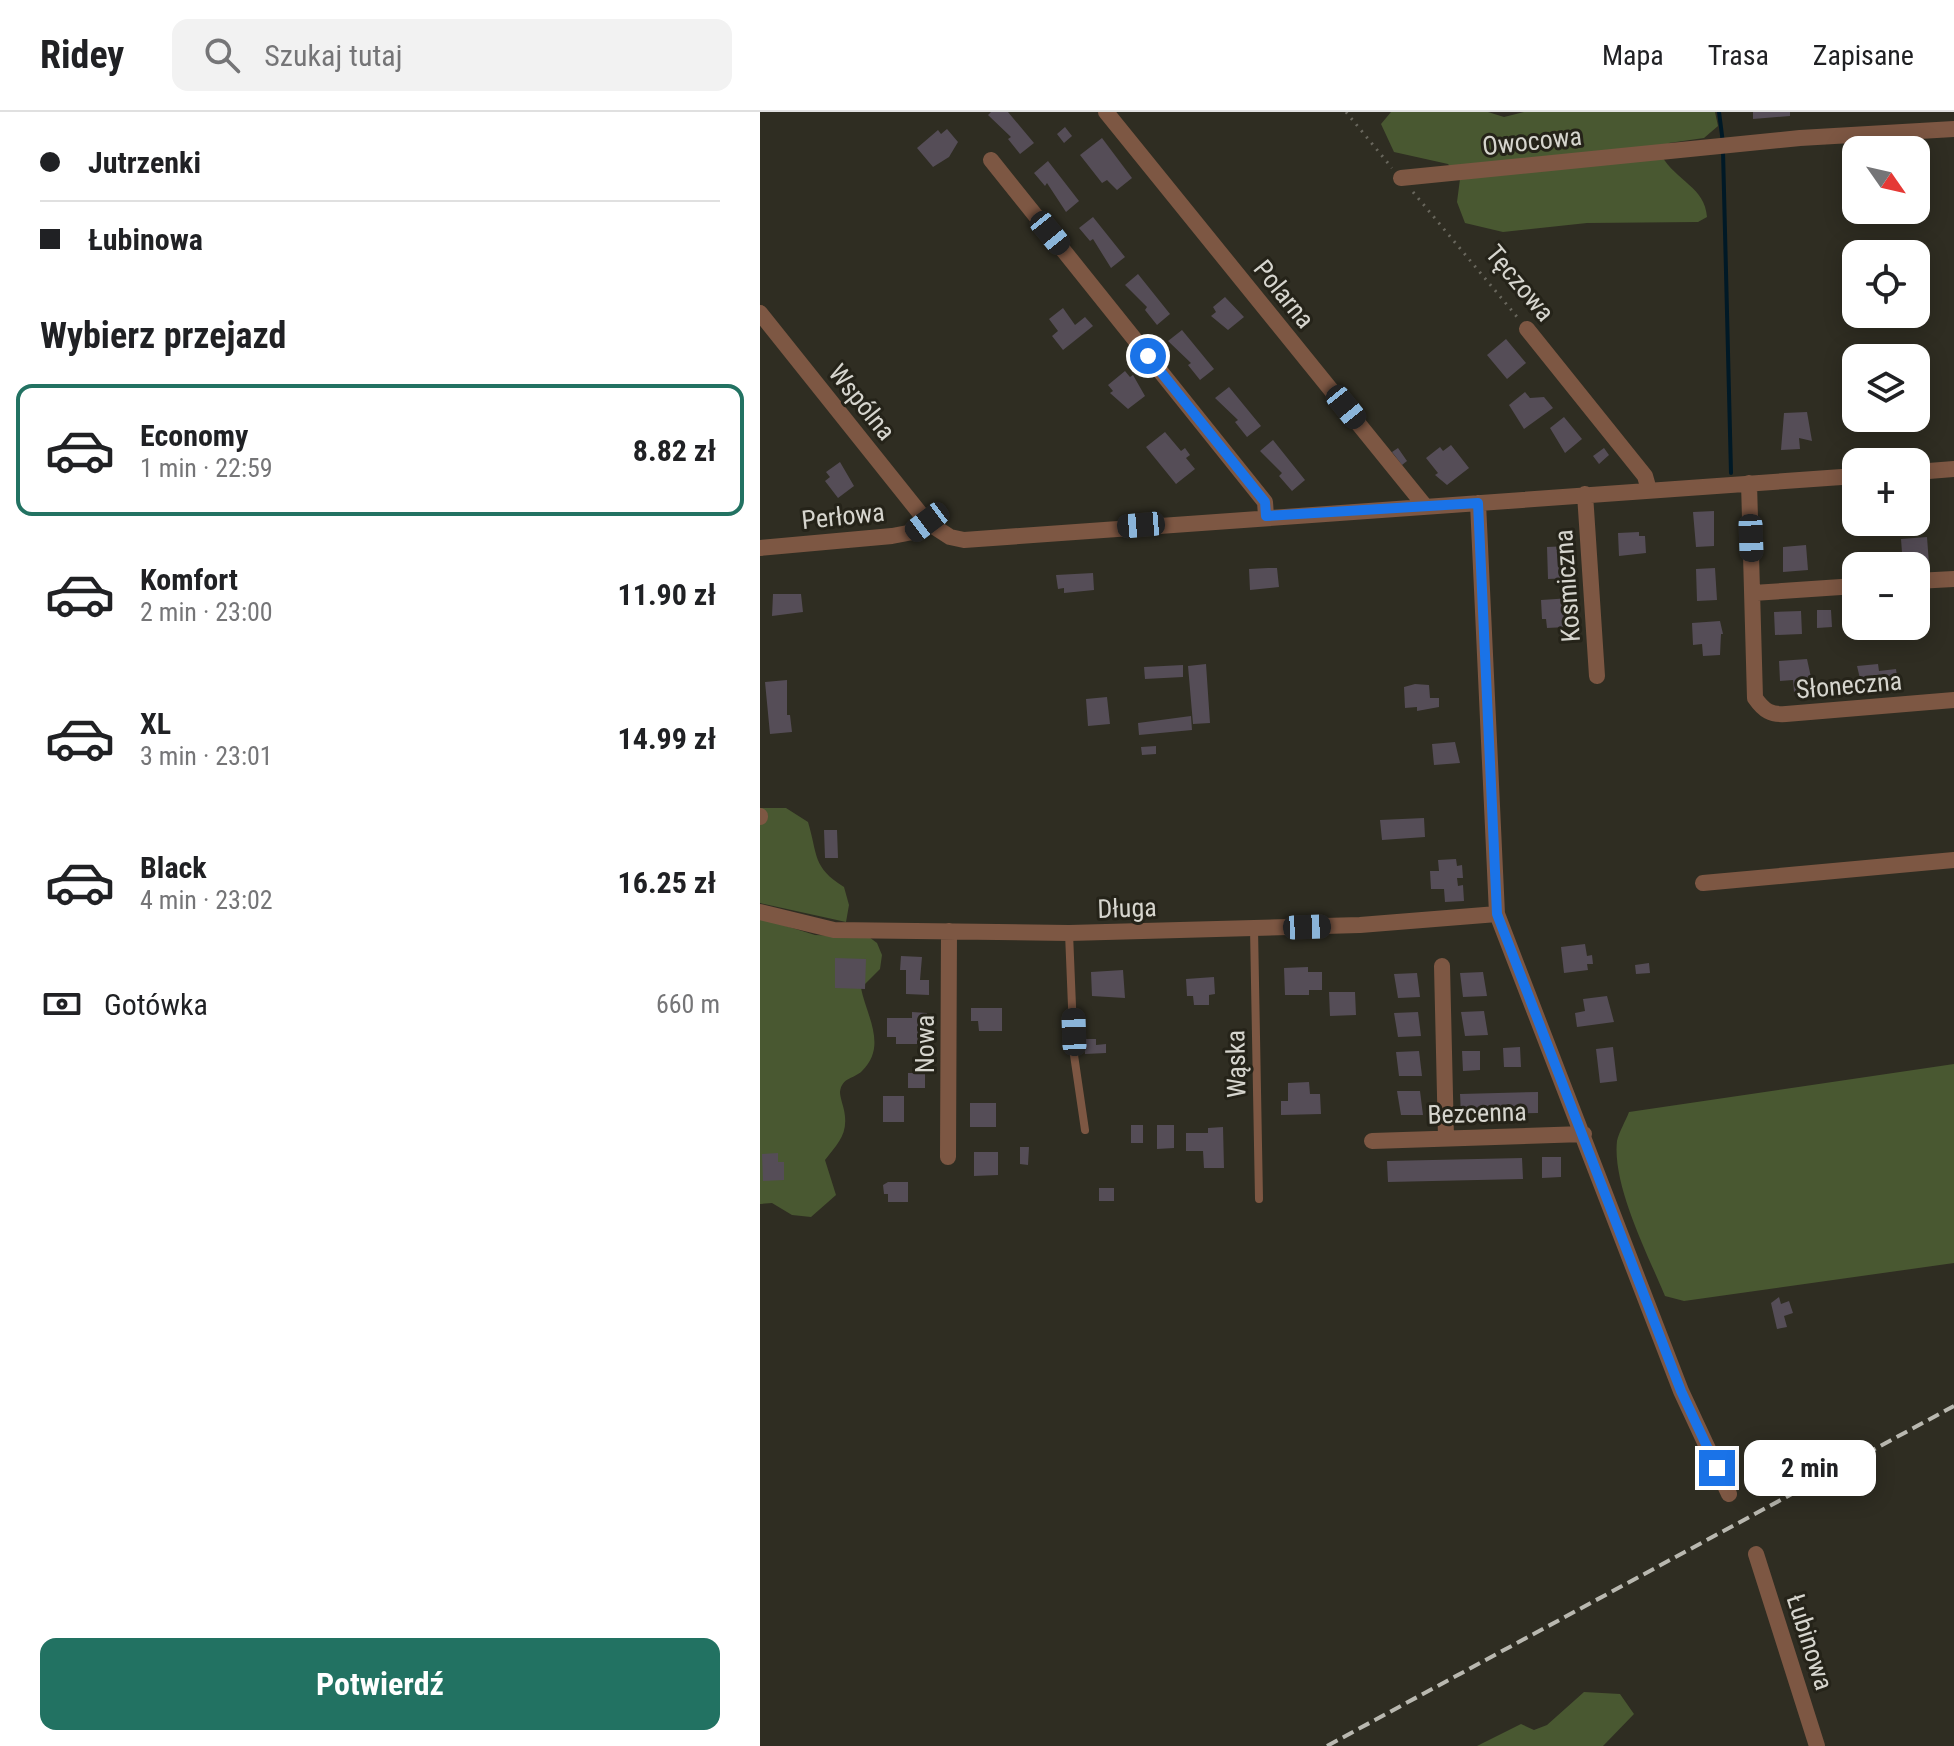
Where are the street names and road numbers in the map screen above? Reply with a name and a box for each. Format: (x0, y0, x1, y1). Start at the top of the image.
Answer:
street label: Owocowa (1481, 121, 1583, 161)
street label: Tęczowa (1480, 239, 1560, 327)
street label: Polarna (1248, 254, 1320, 334)
street label: Wspólna (822, 358, 902, 446)
street label: Perłowa (800, 497, 886, 535)
street label: Kosmiczna (1548, 529, 1586, 643)
street label: Słoneczna (1795, 665, 1903, 705)
street label: Długa (1097, 892, 1157, 924)
street label: Nowa (910, 1015, 940, 1073)
street label: Wąska (1220, 1030, 1252, 1098)
street label: Bezcenna (1427, 1096, 1527, 1130)
street label: Łubinowa (1780, 1590, 1840, 1694)

